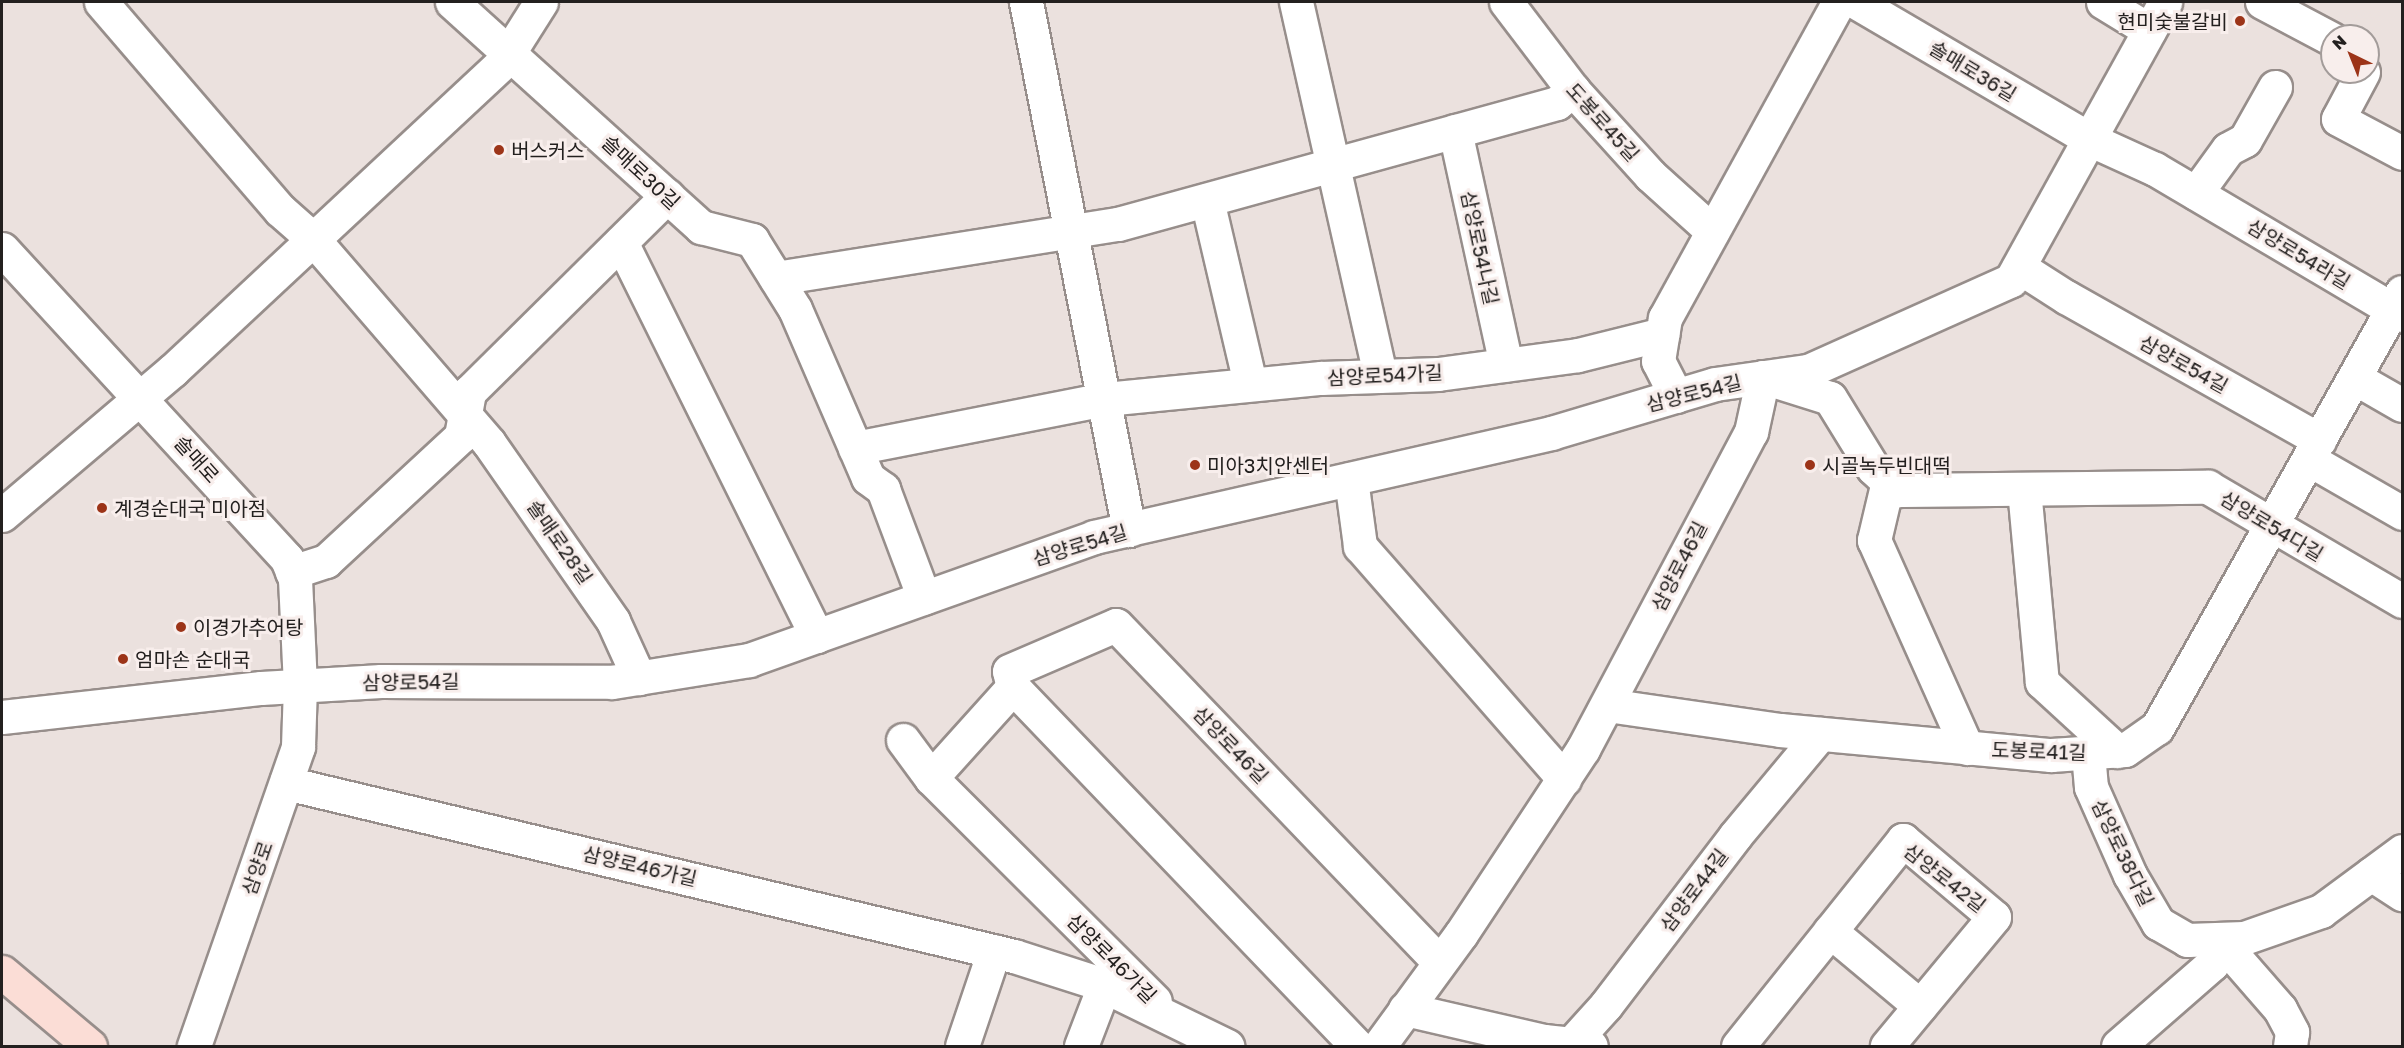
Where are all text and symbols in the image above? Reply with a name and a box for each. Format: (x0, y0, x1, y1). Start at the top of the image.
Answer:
place label: 현미숯불갈비 (2118, 9, 2228, 33)
marker: 현미숯불갈비 (2233, 14, 2247, 28)
north arrow (2320, 24, 2380, 84)
text: N (2328, 31, 2350, 54)
street label: 솔매로36길 (1925, 36, 2021, 106)
street label: 도봉로45길 (1561, 78, 1645, 166)
street label: 솔매로30길 (597, 130, 685, 214)
place label: 버스커스 (511, 138, 585, 162)
marker: 버스커스 (492, 143, 506, 157)
street label: 삼양로54나길 (1456, 189, 1504, 307)
street label: 삼양로54라길 (2243, 214, 2355, 294)
street label: 삼양로54길 (2136, 330, 2232, 398)
street label: 삼양로54가길 (1327, 360, 1443, 390)
street label: 삼양로54길 (1644, 370, 1744, 416)
street label: 솔매로 (170, 430, 224, 488)
place label: 미아3치안센터 (1207, 453, 1329, 477)
place label: 시골녹두빈대떡 (1822, 453, 1951, 477)
marker: 미아3치안센터 (1188, 458, 1202, 472)
marker: 시골녹두빈대떡 (1803, 458, 1817, 472)
street label: 삼양로54다길 (2216, 486, 2328, 566)
street label: 솔매로28길 (522, 495, 598, 589)
place label: 계경순대국 미아점 (114, 496, 266, 520)
marker: 계경순대국 미아점 (95, 501, 109, 515)
street label: 삼양로46길 (1646, 517, 1712, 615)
street label: 삼양로54길 (1030, 519, 1130, 571)
place label: 이경가추어탕 (193, 615, 303, 639)
marker: 이경가추어탕 (174, 620, 188, 634)
place label: 엄마손 순대국 (135, 647, 250, 671)
marker: 엄마손 순대국 (116, 652, 130, 666)
street label: 삼양로54길 (362, 669, 460, 695)
street label: 삼양로46길 (1188, 701, 1274, 789)
street label: 도봉로41길 (1991, 737, 2087, 765)
street label: 삼양로38다길 (2087, 796, 2159, 910)
street label: 삼양로 (237, 838, 277, 898)
street label: 삼양로42길 (1899, 839, 1991, 917)
street label: 삼양로46가길 (581, 841, 699, 891)
street label: 삼양로44길 (1655, 844, 1733, 936)
street label: 삼양로46가길 (1062, 908, 1162, 1008)

